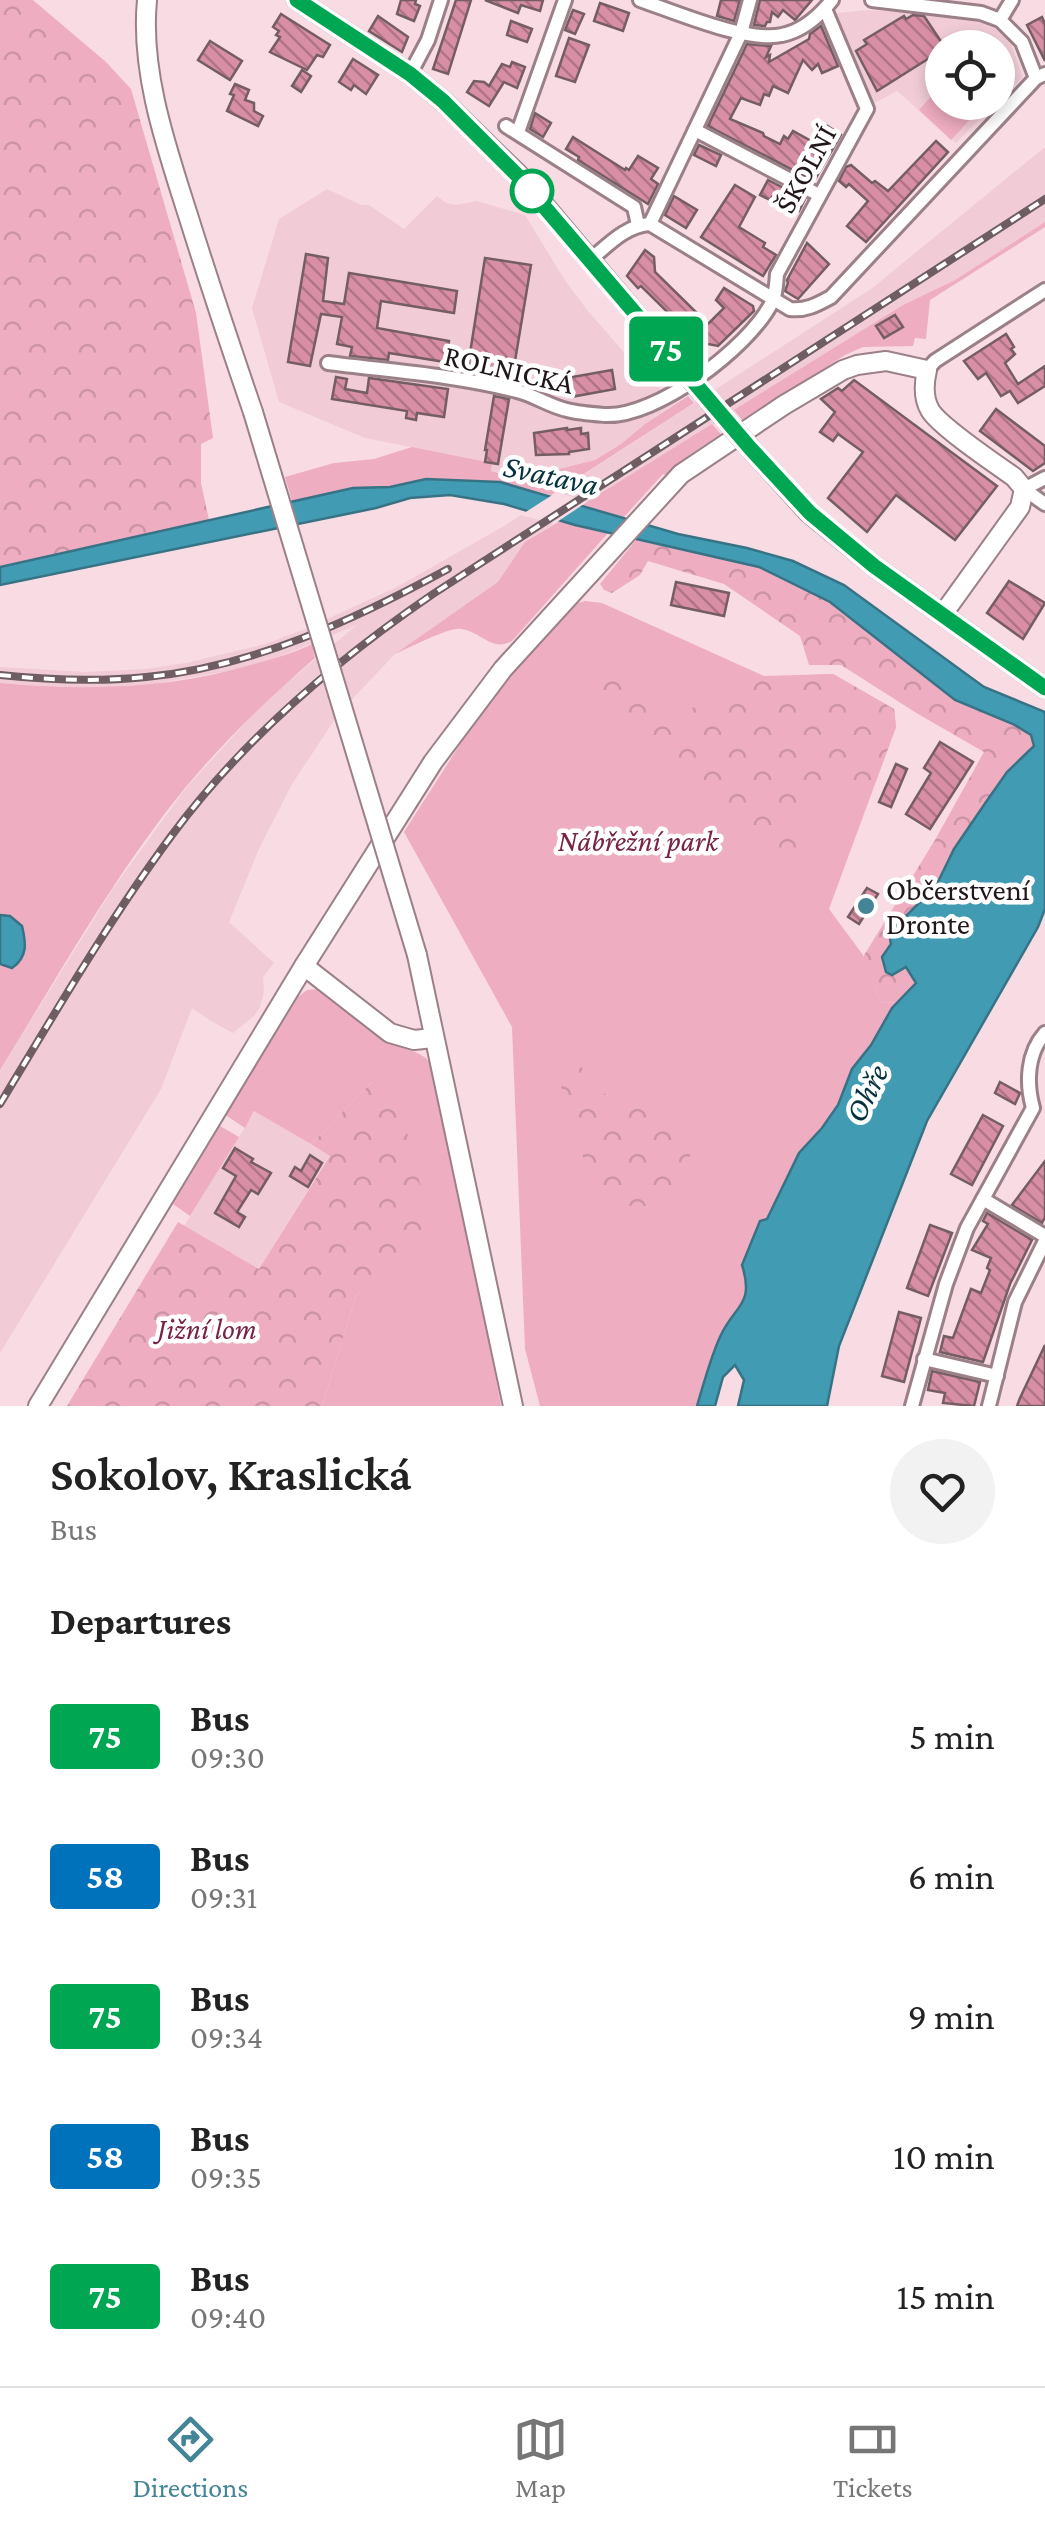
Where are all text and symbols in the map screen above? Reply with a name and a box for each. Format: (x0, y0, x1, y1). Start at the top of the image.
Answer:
map controls (925, 30, 1015, 120)
button: locate (925, 30, 1015, 120)
street label: ŠKOLNÍ (768, 120, 842, 218)
unlabelled marker (511, 170, 553, 212)
line badge: 75 (621, 316, 711, 382)
text: 75 (649, 330, 683, 369)
street label: ROLNICKÁ (441, 338, 578, 400)
water label: Svatava (500, 447, 602, 503)
park label: Nábřežní park (558, 824, 720, 858)
place label: Občerstvení Dronte (886, 873, 1031, 940)
marker: Občerstvení Dronte (855, 895, 877, 917)
water label: Ohře (837, 1058, 895, 1128)
park label: Jižní lom (152, 1312, 257, 1345)
button: heart (890, 1439, 995, 1544)
text: Sokolov, Kraslická (50, 1447, 412, 1500)
text: Bus (50, 1511, 97, 1547)
text: Departures (50, 1600, 231, 1642)
text: Bus (190, 1697, 249, 1739)
text: 5 min (909, 1715, 995, 1757)
text: 75 (88, 1717, 122, 1756)
text: 09:30 (190, 1739, 265, 1775)
text: Bus (190, 1837, 249, 1879)
text: 6 min (908, 1855, 995, 1897)
text: 58 (86, 1857, 124, 1896)
text: 09:31 (190, 1879, 257, 1915)
text: Bus (190, 1977, 249, 2019)
text: 9 min (908, 1995, 995, 2037)
text: 75 (88, 1997, 122, 2036)
text: 09:34 (190, 2019, 263, 2055)
text: Bus (190, 2117, 249, 2159)
text: 10 min (893, 2135, 995, 2177)
text: 58 (86, 2137, 124, 2176)
text: 09:35 (190, 2159, 262, 2195)
text: Bus (190, 2257, 249, 2299)
text: 15 min (896, 2275, 995, 2317)
text: 75 (88, 2277, 122, 2316)
text: 09:40 (190, 2299, 266, 2335)
tab: Directions (132, 2412, 248, 2503)
tab: Map (513, 2412, 568, 2503)
tab: Tickets (833, 2412, 913, 2503)

